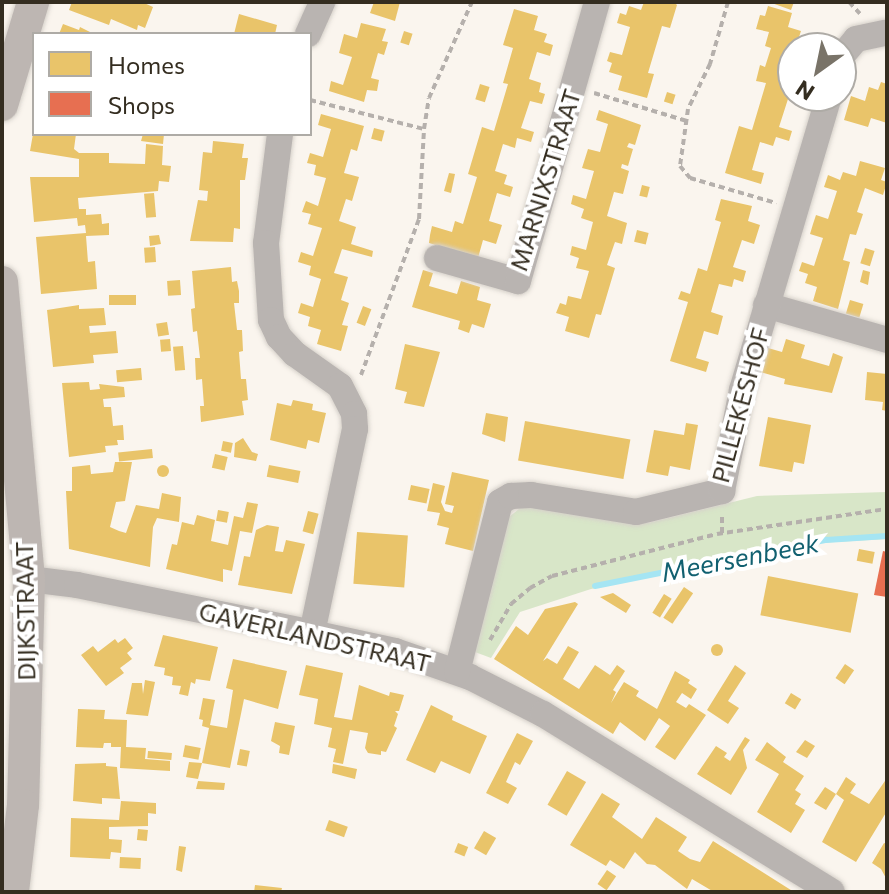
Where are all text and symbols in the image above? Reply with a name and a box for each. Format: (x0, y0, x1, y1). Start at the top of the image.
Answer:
legend (32, 32, 312, 136)
north arrow (777, 32, 857, 112)
text: Homes (108, 50, 185, 79)
text: N (790, 75, 819, 107)
street label: MARNIXSTRAAT (504, 86, 586, 274)
text: Shops (108, 90, 175, 119)
street label: PILLEKESHOF (705, 324, 775, 486)
water label: Meersenbeek (659, 526, 821, 588)
street label: DIJKSTRAAT (9, 541, 41, 681)
street label: GAVERLANDSTRAAT (196, 596, 434, 678)

